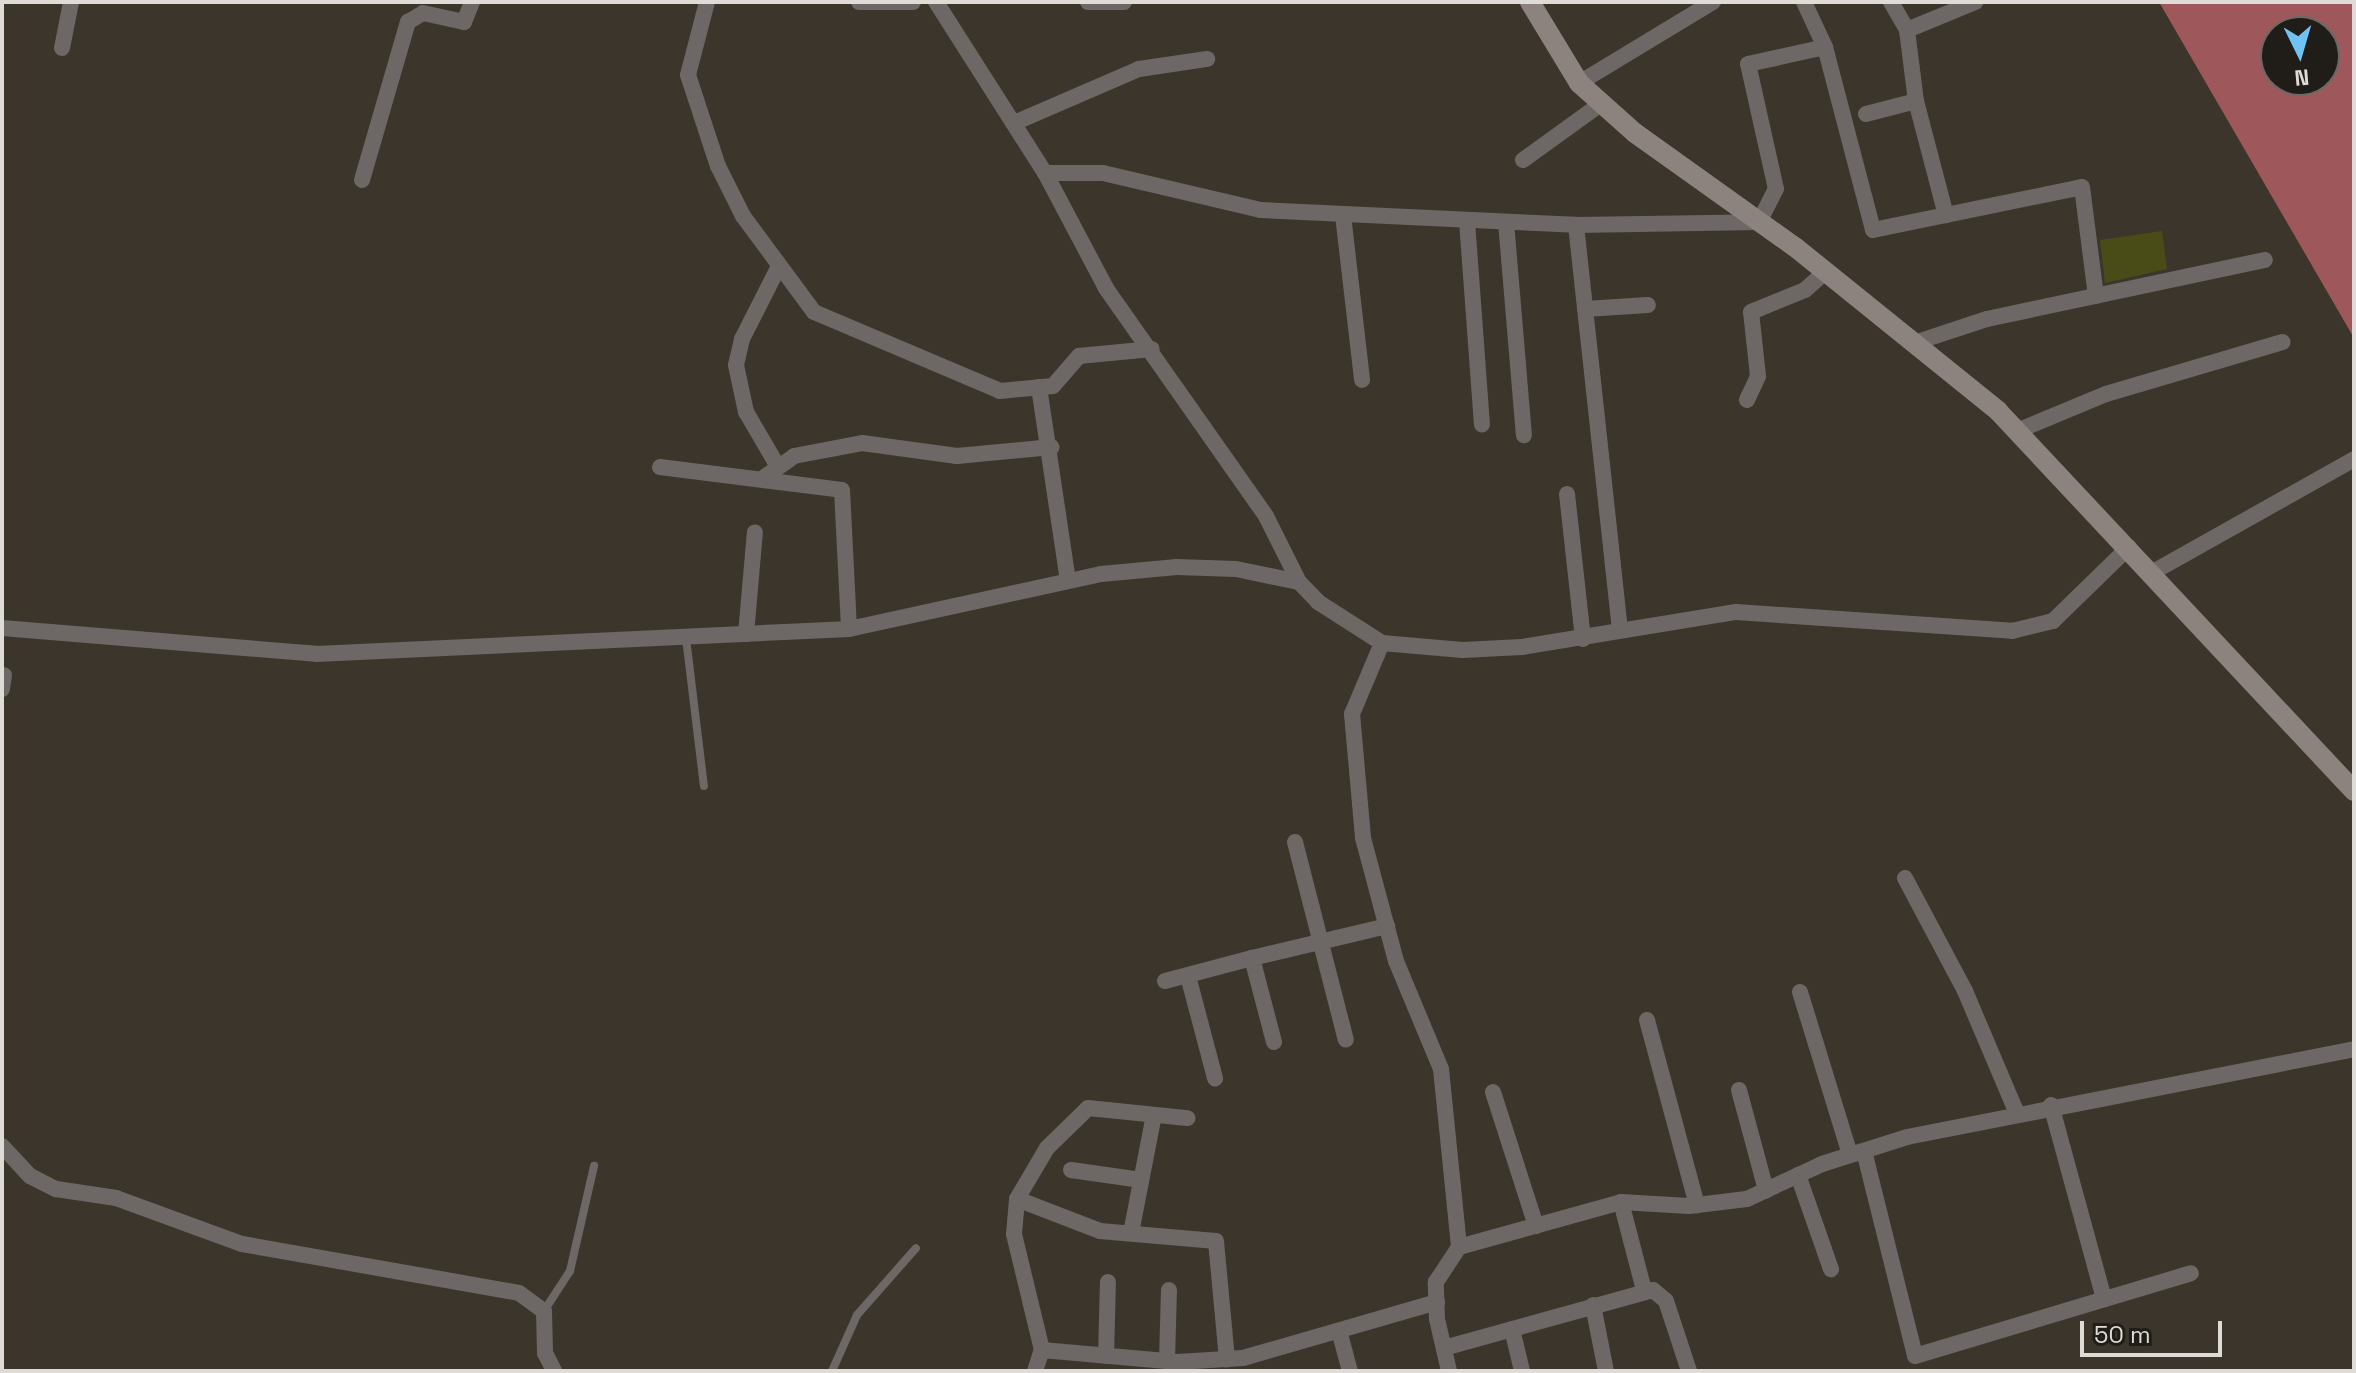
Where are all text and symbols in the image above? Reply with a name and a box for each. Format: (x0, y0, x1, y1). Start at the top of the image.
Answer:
north arrow (2260, 16, 2340, 96)
text: N (2293, 63, 2310, 93)
scale bar (2084, 1305, 2226, 1355)
text: 50 m (2094, 1319, 2151, 1350)

